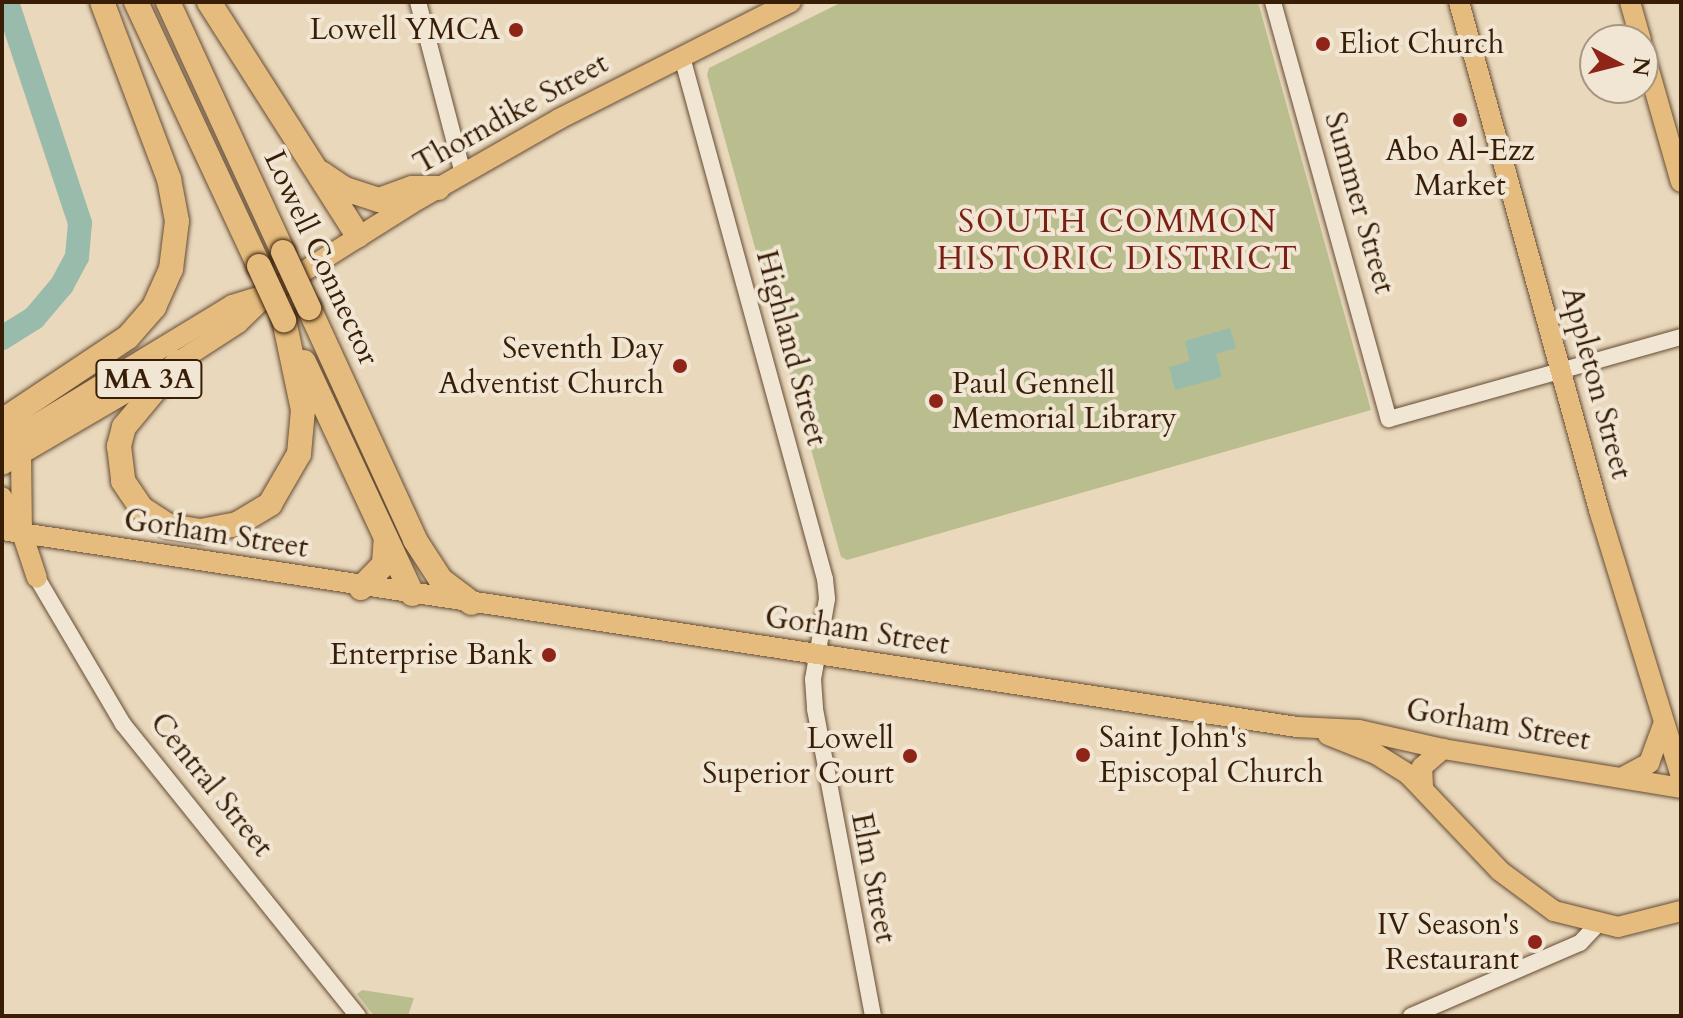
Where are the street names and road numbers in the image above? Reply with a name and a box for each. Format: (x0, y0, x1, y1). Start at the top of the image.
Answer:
street label: Thorndike Street (407, 46, 615, 182)
street label: Summer Street (1316, 108, 1402, 298)
street label: Lowell Connector (256, 145, 386, 371)
street label: Highland Street (748, 246, 834, 450)
street label: Appleton Street (1553, 283, 1639, 483)
road number: MA 3A (95, 355, 203, 403)
street label: Gorham Street (121, 502, 311, 566)
street label: Gorham Street (762, 599, 952, 663)
street label: Gorham Street (1403, 691, 1593, 759)
street label: Central Street (142, 706, 280, 864)
street label: Elm Street (843, 810, 903, 946)

